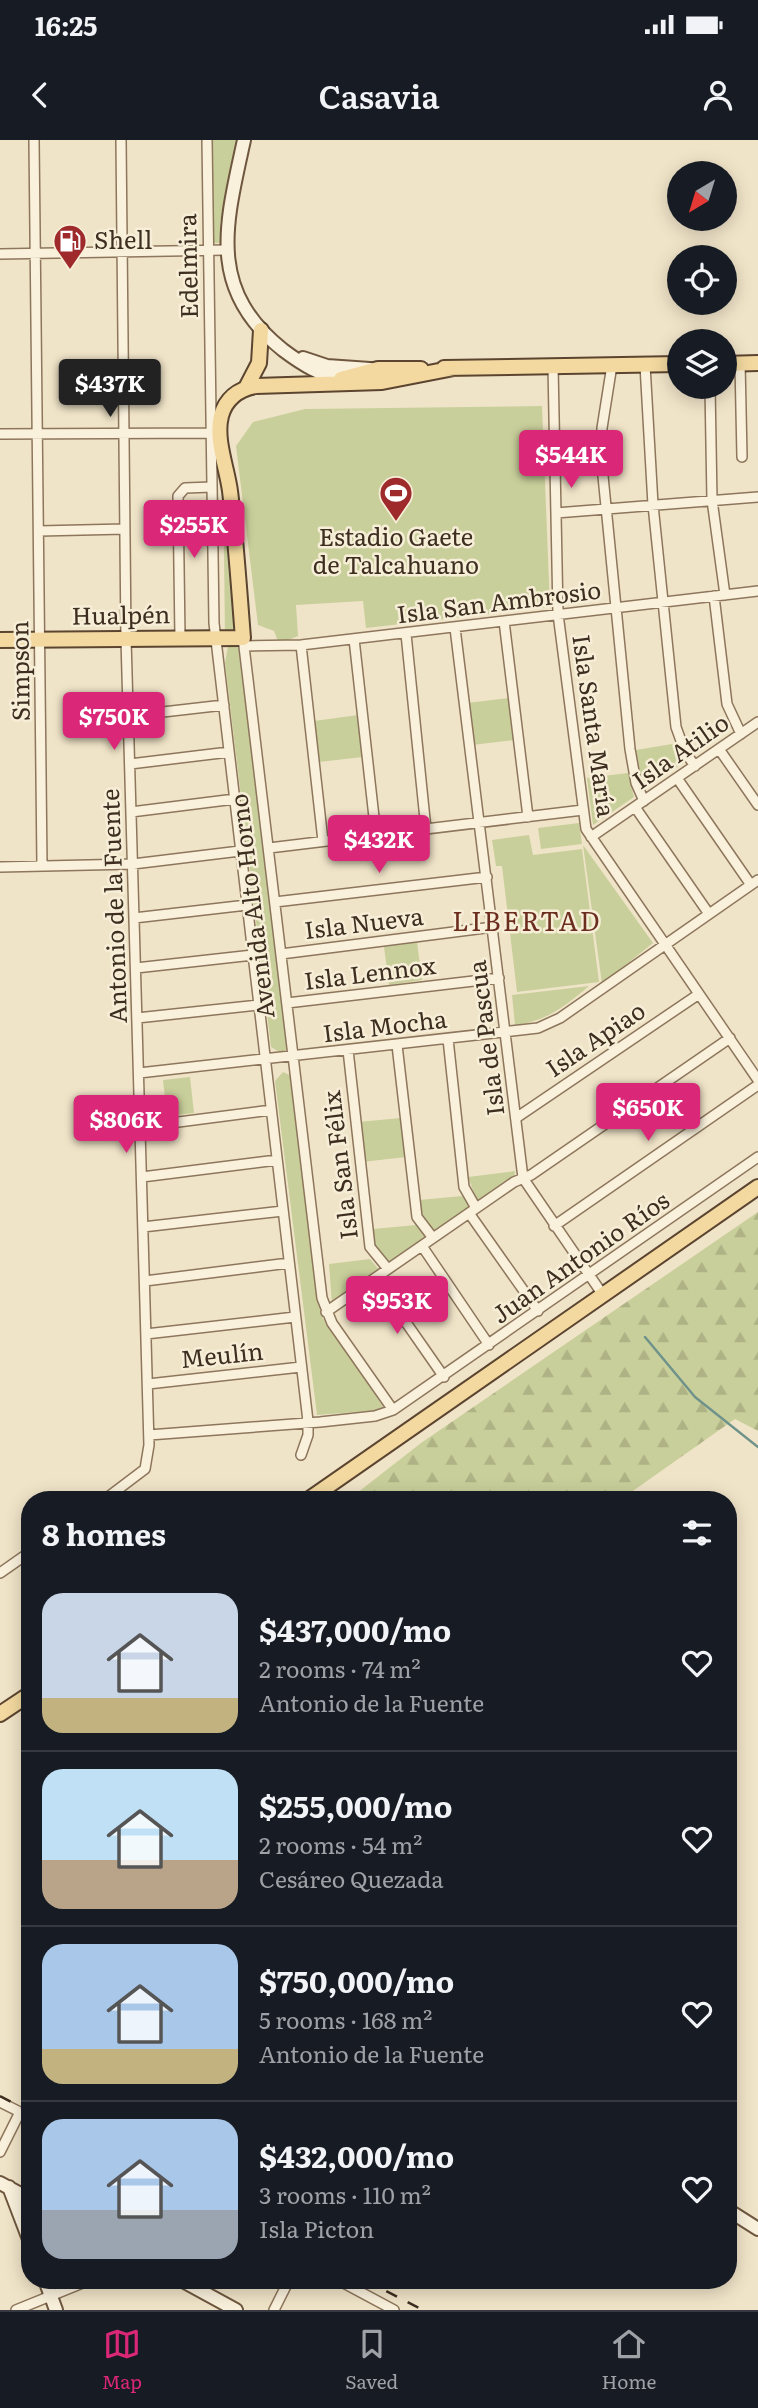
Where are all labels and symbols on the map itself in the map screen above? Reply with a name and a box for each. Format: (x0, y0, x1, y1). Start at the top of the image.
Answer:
north arrow (667, 161, 737, 231)
street label: Edelmira (168, 213, 205, 319)
place label: Shell (94, 221, 152, 256)
fuel station icon: Shell (51, 222, 89, 271)
pin: $437K (61, 359, 159, 419)
pin: $544K (522, 430, 620, 490)
sports icon: Estadio Gaete de Talcahuano (377, 474, 415, 523)
pin: $255K (145, 500, 243, 560)
place label: Estadio Gaete de Talcahuano (313, 518, 479, 581)
street label: Isla San Ambrosio (394, 571, 603, 630)
street label: Hualpén (71, 595, 171, 632)
street label: Simpson (0, 620, 37, 722)
street label: Isla Santa María (565, 632, 626, 819)
pin: $750K (65, 692, 163, 752)
street label: Isla Atilio (624, 704, 735, 796)
street label: Antonio de la Fuente (91, 788, 134, 1024)
street label: Avenida Alto Horno (219, 792, 282, 1021)
pin: $432K (330, 816, 428, 875)
street label: Isla Nueva (302, 897, 425, 946)
district label: LIBERTAD (452, 900, 602, 939)
street label: Isla Lennox (302, 946, 438, 997)
street label: Isla de Pascua (458, 959, 511, 1118)
street label: Isla Apiao (538, 992, 651, 1084)
street label: Isla Mocha (321, 1000, 449, 1049)
pin: $650K (599, 1084, 697, 1143)
street label: Isla San Félix (312, 1089, 365, 1242)
pin: $806K (77, 1096, 175, 1155)
street label: Juan Antonio Ríos (484, 1181, 676, 1330)
pin: $953K (348, 1276, 446, 1336)
street label: Meulín (179, 1332, 265, 1375)

